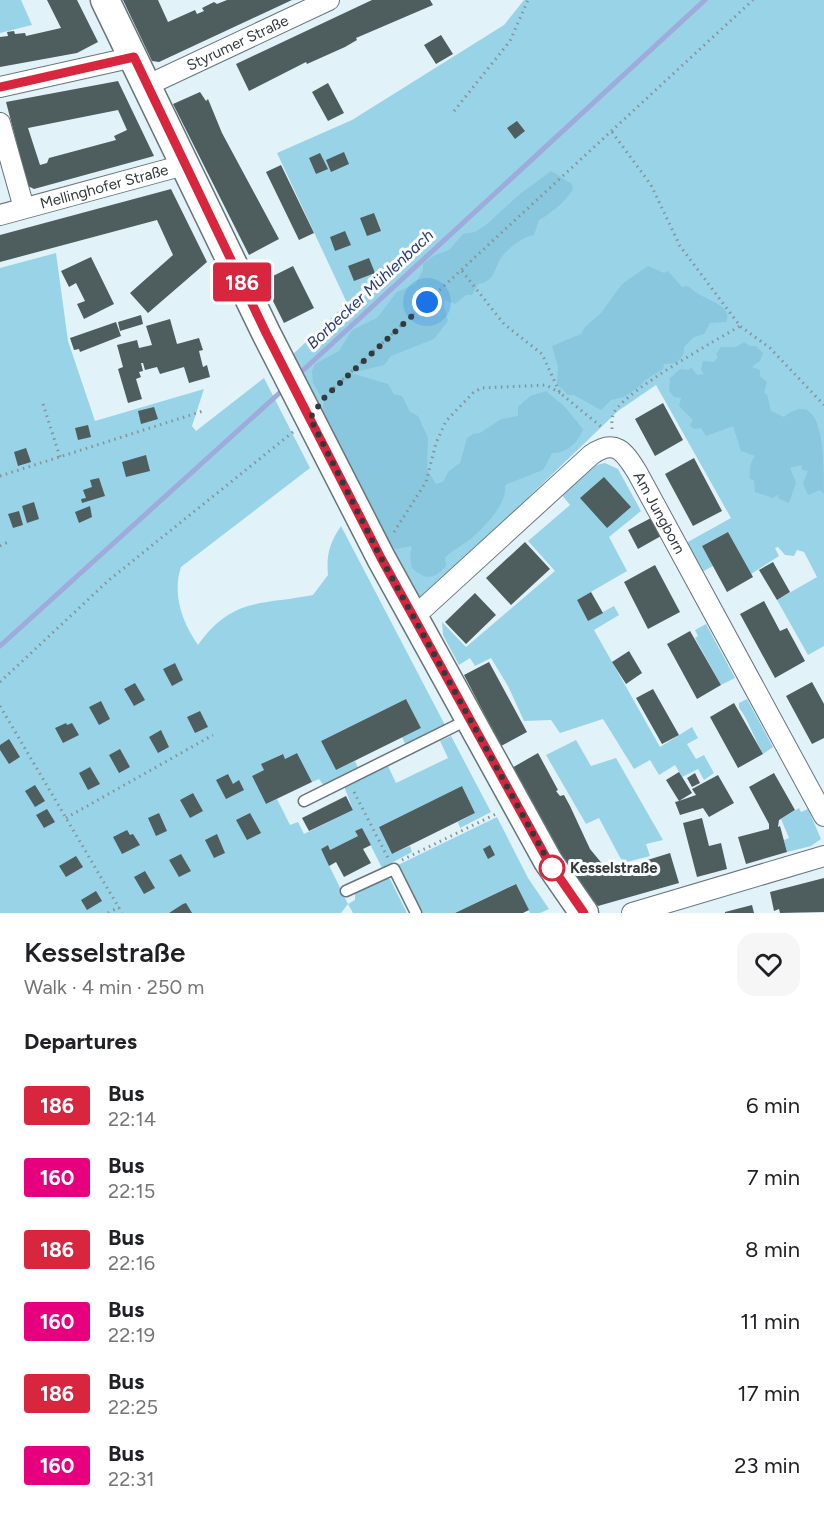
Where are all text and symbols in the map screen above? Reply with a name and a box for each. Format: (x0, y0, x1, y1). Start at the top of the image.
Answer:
street label: Styrumer Straße (184, 11, 291, 75)
street label: Mellinghofer Straße (38, 161, 170, 213)
water label: Borbecker Mühlenbach (303, 225, 437, 353)
line badge: 186 (208, 262, 276, 302)
text: 186 (225, 270, 259, 295)
your location (412, 287, 442, 317)
street label: Am Jungborn (630, 469, 689, 557)
marker: Kesselstraße (539, 855, 565, 881)
place label: Kesselstraße (570, 859, 658, 877)
button: heart (737, 933, 800, 996)
text: Kesselstraße (24, 935, 185, 969)
text: Walk · 4 min · 250 m (24, 975, 204, 999)
text: Departures (24, 1028, 137, 1055)
text: Bus (108, 1080, 144, 1107)
text: 6 min (746, 1092, 800, 1119)
text: 186 (40, 1093, 74, 1118)
text: 22:14 (108, 1107, 156, 1131)
text: Bus (108, 1152, 144, 1179)
text: 7 min (747, 1164, 800, 1191)
text: 160 (40, 1165, 74, 1190)
text: 22:15 (108, 1179, 155, 1203)
text: Bus (108, 1224, 144, 1251)
text: 8 min (745, 1236, 800, 1263)
text: 186 (40, 1237, 74, 1262)
text: 22:16 (108, 1251, 155, 1275)
text: Bus (108, 1296, 144, 1323)
text: 11 min (740, 1308, 800, 1335)
text: 160 (40, 1309, 74, 1334)
text: 22:19 (108, 1323, 155, 1347)
text: Bus (108, 1368, 144, 1395)
text: 17 min (738, 1380, 800, 1407)
text: 186 (40, 1381, 74, 1406)
text: 22:25 (108, 1395, 158, 1419)
text: Bus (108, 1440, 144, 1467)
text: 23 min (734, 1452, 800, 1479)
text: 160 (40, 1453, 74, 1478)
text: 22:31 (108, 1467, 155, 1491)

